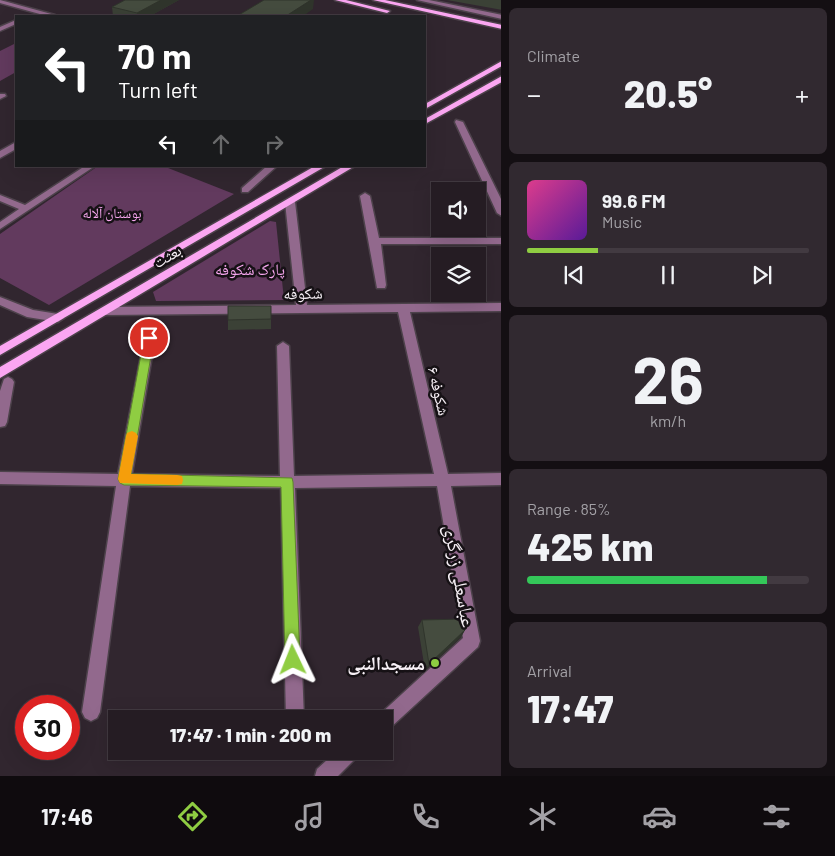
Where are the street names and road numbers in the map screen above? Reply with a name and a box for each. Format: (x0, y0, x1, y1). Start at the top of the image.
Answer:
street label: بعثت (149, 240, 185, 272)
street label: شکوفه (283, 283, 323, 303)
street label: شکوفه ۶ (424, 365, 454, 417)
street label: عباسعلی زرگری (439, 523, 481, 630)

